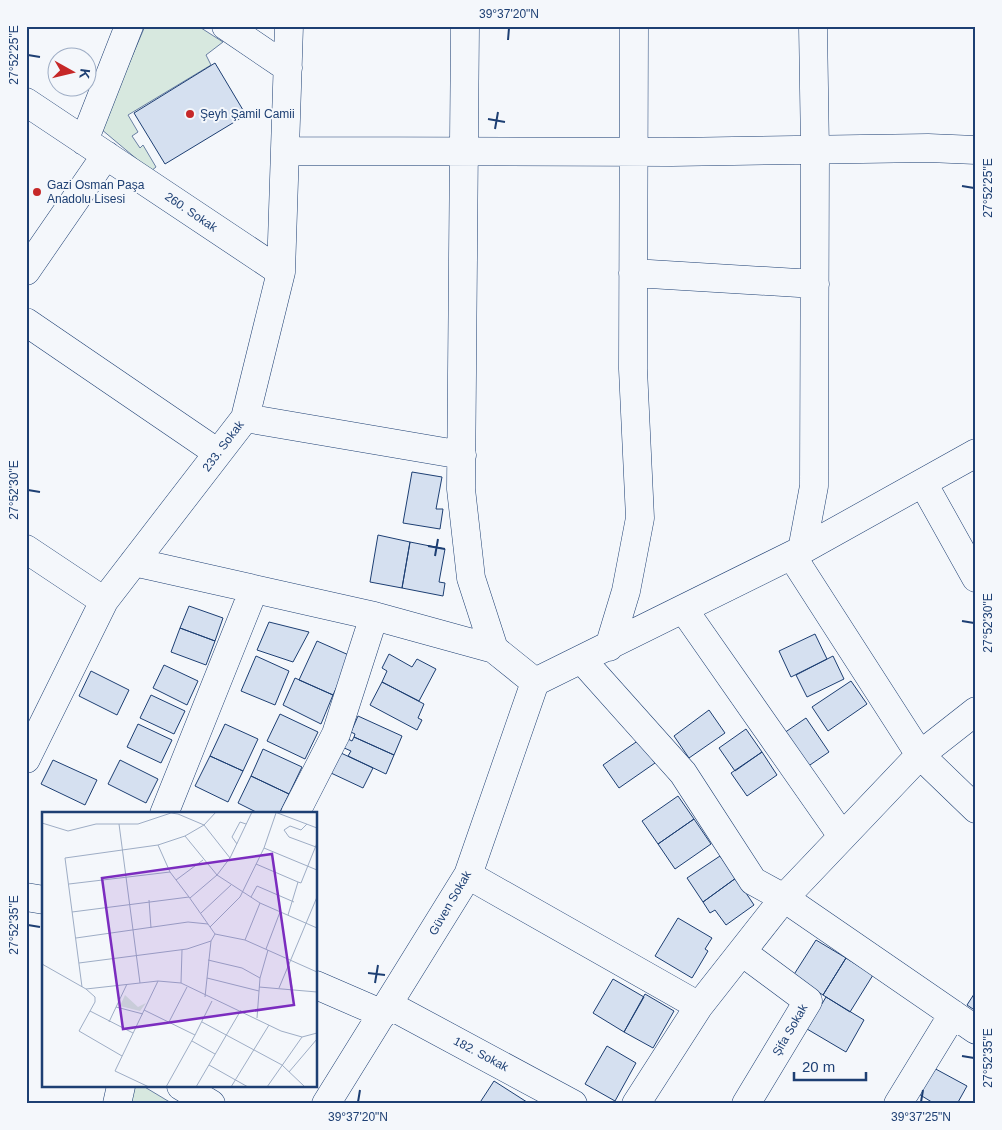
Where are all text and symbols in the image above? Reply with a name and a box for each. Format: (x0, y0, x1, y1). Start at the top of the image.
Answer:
text: 39°37'20"N (479, 7, 539, 21)
text: 27°52'25"E (7, 25, 21, 85)
north arrow (48, 48, 98, 98)
text: K (76, 68, 94, 80)
place label: Şeyh Şamil Camii (200, 107, 295, 121)
marker: Şeyh Şamil Camii (184, 108, 196, 120)
text: 27°52'25"E (981, 158, 995, 218)
place label: Gazi Osman Paşa Anadolu Lisesi (47, 178, 145, 206)
marker: Gazi Osman Paşa Anadolu Lisesi (31, 186, 43, 198)
street label: 260. Sokak (162, 189, 221, 235)
street label: 233. Sokak (199, 417, 247, 474)
text: 27°52'30"E (7, 460, 21, 520)
text: 27°52'30"E (981, 593, 995, 653)
inset map (42, 812, 318, 1088)
street label: Güven Sokak (426, 867, 475, 938)
text: 27°52'35"E (7, 895, 21, 955)
street label: Şifa Sokak (770, 1001, 811, 1058)
text: 27°52'35"E (981, 1028, 995, 1088)
street label: 182. Sokak (451, 1034, 512, 1075)
scale bar (794, 1050, 867, 1082)
text: 20 m (802, 1058, 835, 1075)
text: 39°37'20"N (328, 1110, 388, 1124)
text: 39°37'25"N (891, 1110, 951, 1124)

